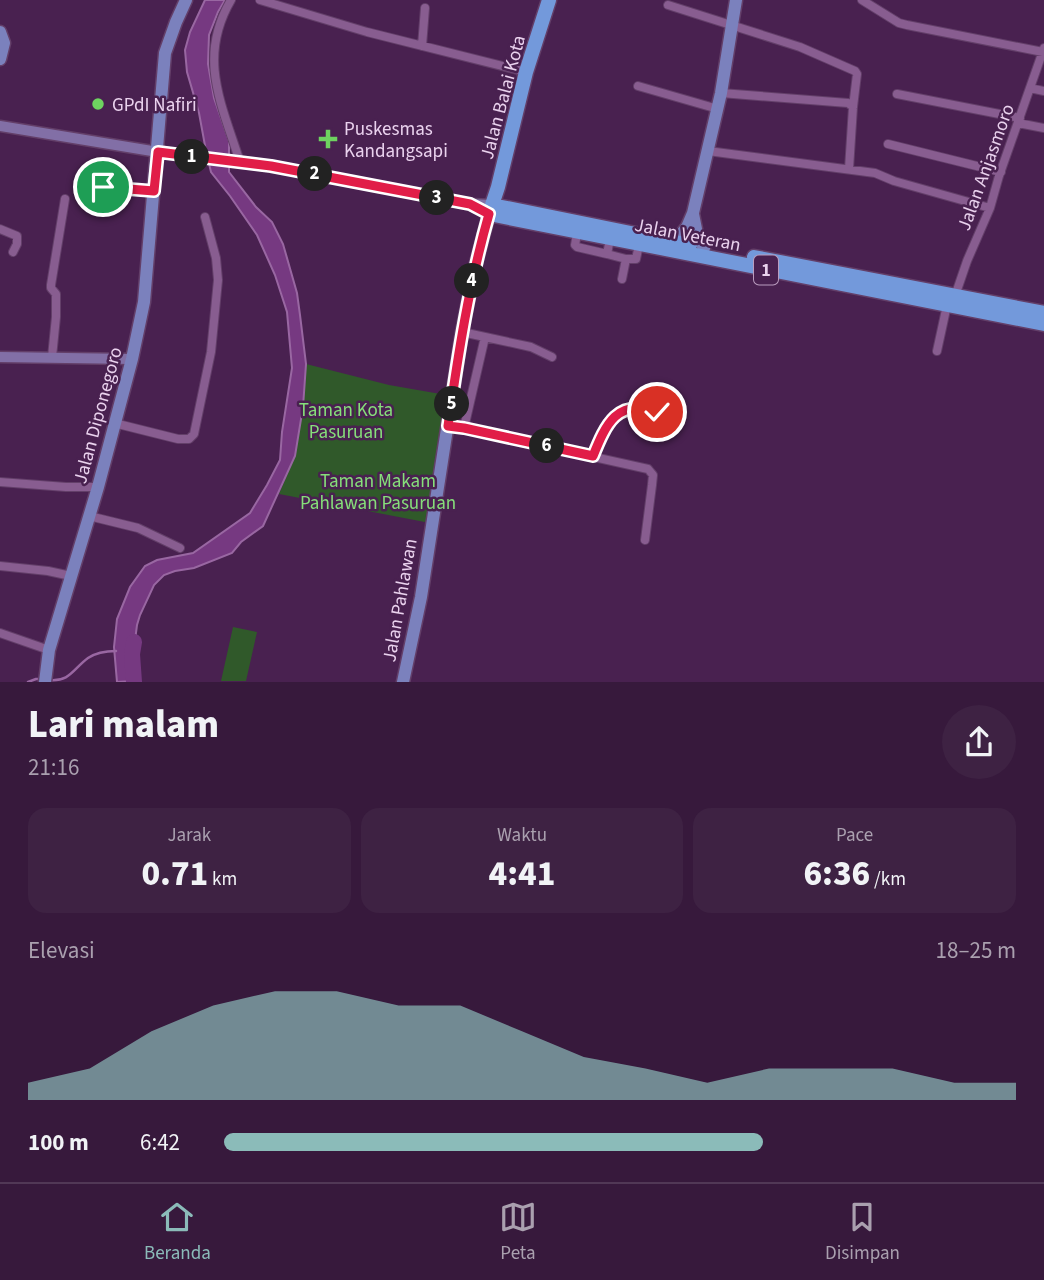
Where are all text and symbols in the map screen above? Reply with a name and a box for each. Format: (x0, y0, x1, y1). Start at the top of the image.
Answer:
street label: Jalan Balai Kota (474, 32, 533, 162)
place label: GPdI Nafiri (112, 92, 197, 119)
marker: GPdI Nafiri (90, 96, 106, 112)
street label: Jalan Anjasmoro (951, 100, 1022, 235)
place label: Puskesmas Kandangsapi (344, 116, 448, 165)
marker: Puskesmas Kandangsapi (318, 129, 338, 149)
pin: 1 (174, 140, 210, 174)
text: 1 (186, 143, 197, 170)
pin: 2 (298, 156, 332, 192)
pin (73, 157, 133, 217)
text: 2 (309, 160, 320, 187)
icon: arrive (84, 168, 122, 206)
pin: 3 (420, 180, 454, 216)
text: 3 (431, 184, 442, 211)
street label: Jalan Veteran (632, 212, 743, 259)
road number: 1 (754, 256, 778, 284)
pin: 4 (454, 264, 490, 298)
text: 4 (466, 267, 477, 294)
street label: Jalan Diponegoro (67, 344, 130, 487)
pin (627, 382, 687, 442)
pin: 5 (434, 386, 470, 422)
text: 5 (446, 390, 457, 417)
icon: check (638, 393, 676, 431)
park label: Taman Kota Pasuruan (299, 397, 393, 446)
pin: 6 (530, 428, 564, 464)
text: 6 (541, 432, 552, 459)
park label: Taman Makam Pahlawan Pasuruan (300, 468, 456, 517)
street label: Jalan Pahlawan (376, 536, 425, 664)
text: Lari malam (28, 698, 219, 752)
button: share (942, 705, 1016, 779)
text: 21:16 (28, 751, 79, 784)
text: Jarak (167, 822, 211, 849)
text: Waktu (497, 822, 547, 849)
text: Pace (836, 822, 873, 849)
text: 0.71 (141, 849, 208, 899)
text: 4:41 (489, 849, 555, 899)
text: 6:36 (803, 849, 870, 899)
text: km (208, 866, 237, 893)
text: /km (870, 866, 906, 893)
text: Elevasi (28, 934, 95, 967)
text: 18–25 m (936, 934, 1016, 967)
text: 100 m (28, 1126, 89, 1159)
text: 6:42 (140, 1126, 180, 1159)
tab: Beranda (144, 1198, 211, 1267)
tab: Peta (499, 1198, 537, 1267)
tab: Disimpan (825, 1198, 900, 1267)

